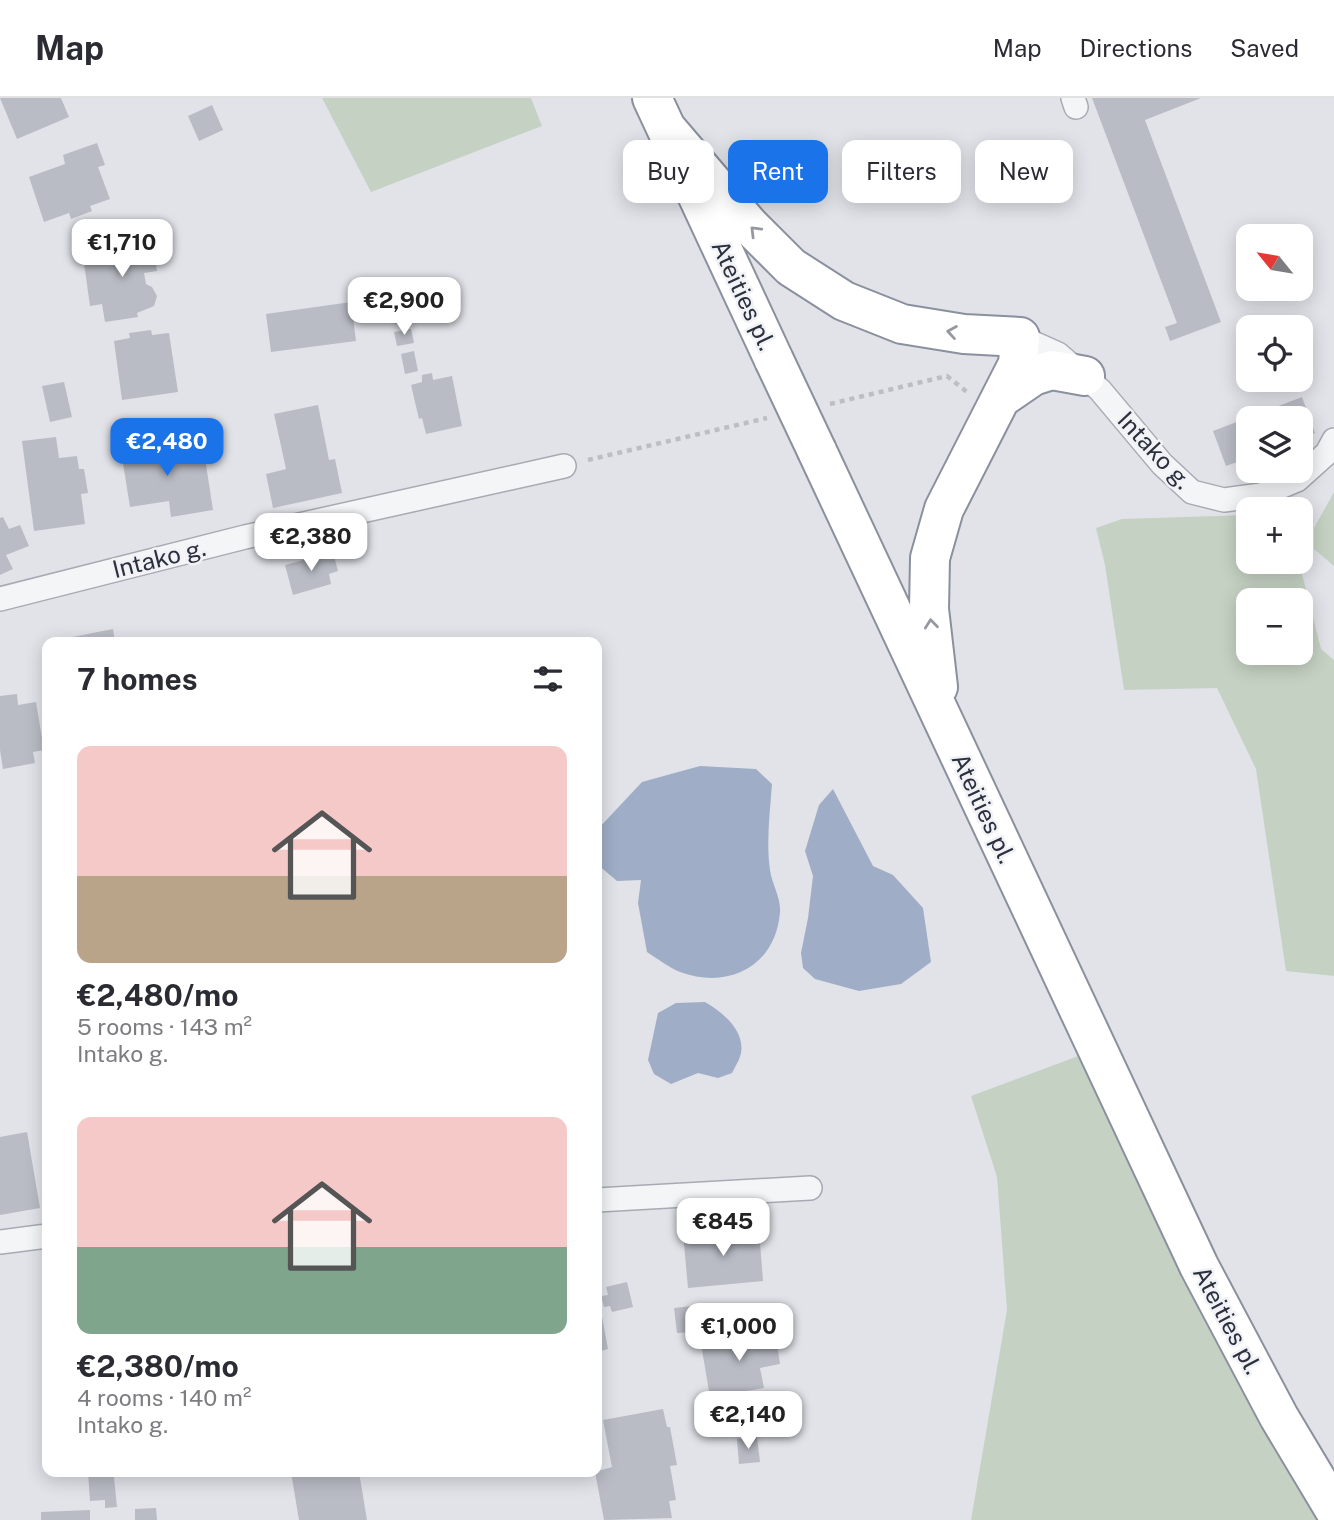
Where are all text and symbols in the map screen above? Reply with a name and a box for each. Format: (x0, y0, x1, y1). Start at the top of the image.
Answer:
text: Map (35, 29, 104, 67)
text: Map (993, 34, 1042, 62)
text: Directions (1080, 34, 1192, 62)
text: Saved (1230, 34, 1299, 62)
chip: Buy (623, 140, 714, 203)
chip: Rent (728, 140, 828, 203)
chip: Filters (842, 140, 961, 203)
chip: New (975, 140, 1073, 203)
pin: €1,710 (65, 220, 179, 279)
north arrow (1236, 224, 1312, 301)
map controls (1236, 224, 1313, 665)
one-way arrow (750, 226, 763, 239)
text: €1,710 (88, 228, 156, 255)
street label: Ateities pl. (706, 236, 782, 354)
pin: €2,900 (347, 278, 461, 337)
text: €2,900 (364, 286, 444, 313)
button: locate (1236, 315, 1313, 392)
one-way arrow (946, 325, 958, 340)
street label: Intako g. (1112, 406, 1198, 494)
button: layers (1236, 406, 1313, 483)
pin: €2,480 (110, 418, 224, 478)
text: €2,480 (126, 427, 208, 454)
button: + (1236, 497, 1313, 574)
pin: €2,380 (254, 514, 368, 573)
text: €2,380 (270, 522, 352, 549)
street label: Intako g. (109, 533, 209, 583)
button: − (1236, 588, 1313, 665)
one-way arrow (924, 619, 939, 630)
icon: filters (529, 660, 567, 698)
text: 7 homes (77, 661, 198, 697)
street label: Ateities pl. (946, 749, 1022, 867)
icon: home (259, 792, 385, 918)
text: €2,480/mo (77, 977, 238, 1013)
text: 5 rooms · 143 m² (77, 1013, 252, 1040)
text: Intako g. (77, 1040, 168, 1067)
icon: home (259, 1163, 385, 1289)
pin: €845 (682, 1198, 764, 1258)
text: €845 (693, 1207, 753, 1234)
street label: Ateities pl. (1188, 1261, 1268, 1379)
pin: €1,000 (682, 1304, 796, 1363)
text: €1,000 (701, 1312, 777, 1339)
text: €2,380/mo (77, 1348, 239, 1384)
text: 4 rooms · 140 m² (77, 1384, 251, 1411)
pin: €2,140 (691, 1392, 805, 1451)
text: €2,140 (710, 1400, 786, 1427)
text: Intako g. (77, 1411, 168, 1438)

